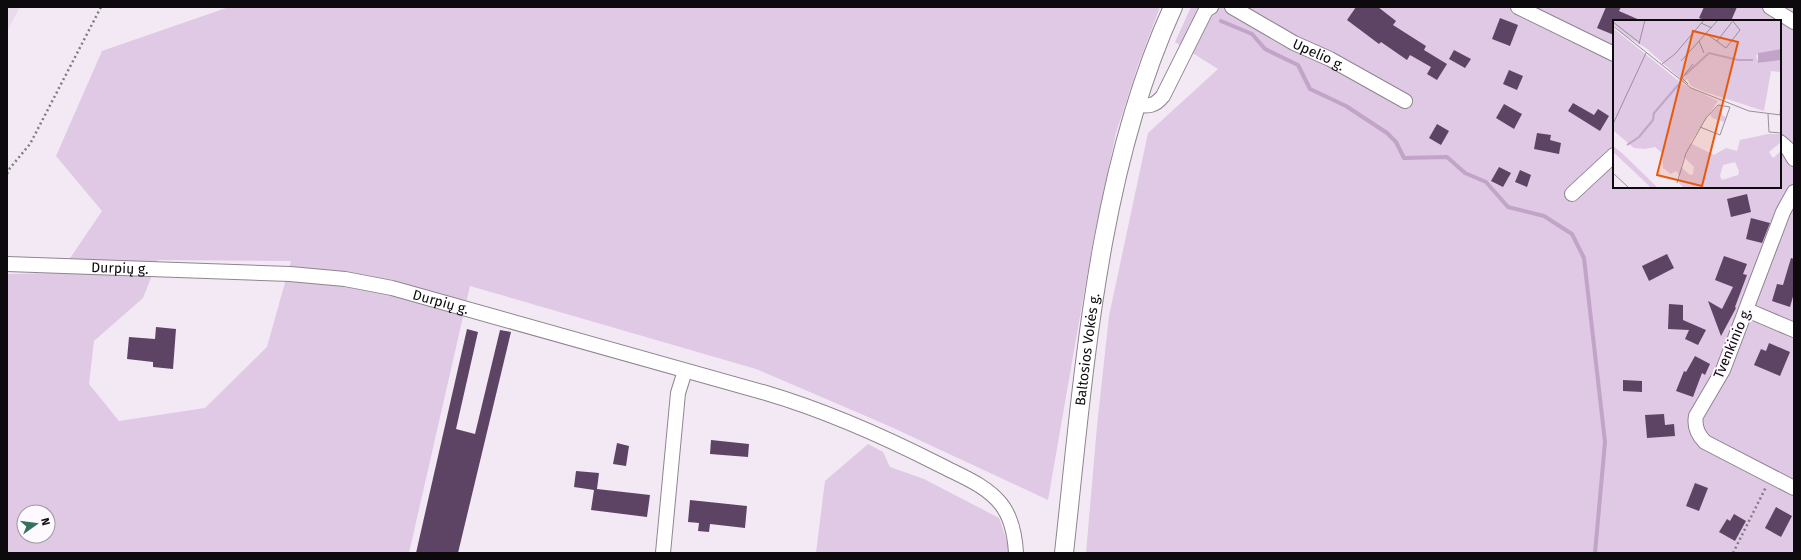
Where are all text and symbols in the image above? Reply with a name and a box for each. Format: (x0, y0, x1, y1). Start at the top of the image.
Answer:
inset map (1613, 20, 1781, 188)
street label: Upelio g. (1290, 35, 1348, 75)
street label: Durpių g. (91, 259, 149, 278)
street label: Durpių g. (411, 286, 471, 318)
street label: Baltosios Vokės g. (1072, 292, 1103, 407)
street label: Tvenkinio g. (1710, 305, 1755, 381)
north arrow (16, 504, 56, 544)
text: N (38, 517, 52, 527)

